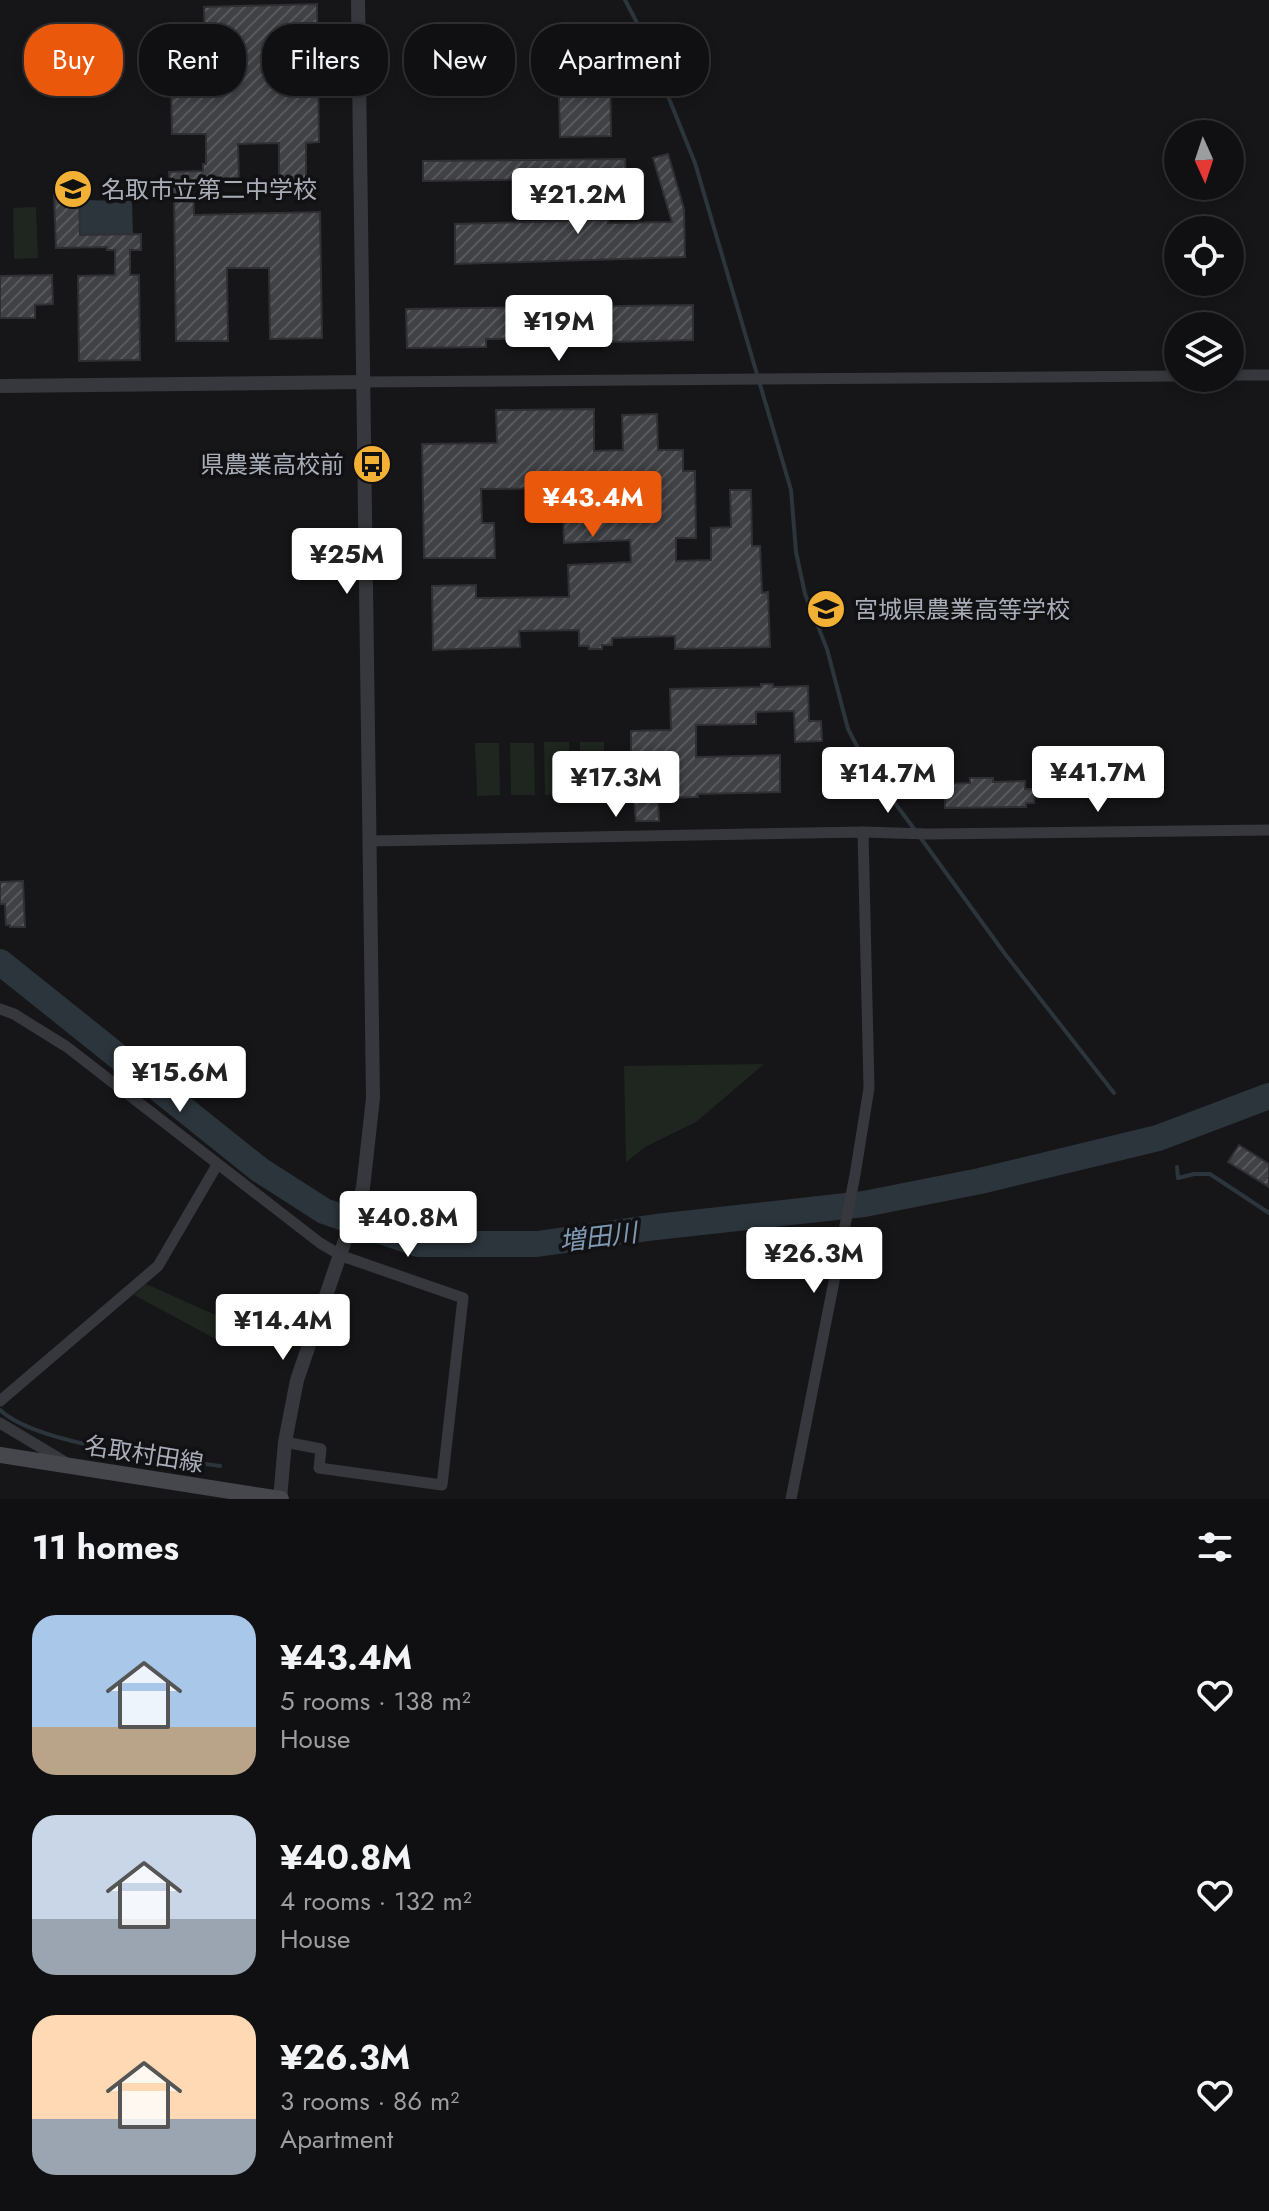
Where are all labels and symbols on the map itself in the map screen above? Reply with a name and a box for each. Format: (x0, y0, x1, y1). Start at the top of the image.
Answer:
north arrow (1164, 120, 1244, 200)
school or university icon: 名取市立第二中学校 (52, 168, 94, 210)
pin: ¥21.2M (513, 168, 643, 236)
place label: 名取市立第二中学校 (101, 172, 317, 207)
pin: ¥19M (512, 295, 606, 363)
bus stop icon: 県農業高校前 (351, 443, 393, 485)
place label: 県農業高校前 (200, 447, 344, 482)
pin: ¥43.4M (528, 471, 658, 539)
pin: ¥25M (300, 528, 394, 596)
school or university icon: 宮城県農業高等学校 (805, 588, 847, 630)
place label: 宮城県農業高等学校 (854, 592, 1070, 627)
pin: ¥41.7M (1033, 746, 1163, 814)
pin: ¥14.7M (823, 747, 953, 815)
pin: ¥17.3M (551, 751, 681, 819)
pin: ¥15.6M (115, 1046, 245, 1114)
pin: ¥40.8M (343, 1191, 473, 1259)
water label: 増田川 (557, 1213, 642, 1261)
pin: ¥26.3M (749, 1227, 879, 1295)
pin: ¥14.4M (218, 1294, 348, 1362)
street label: 名取村田線 (82, 1427, 206, 1481)

